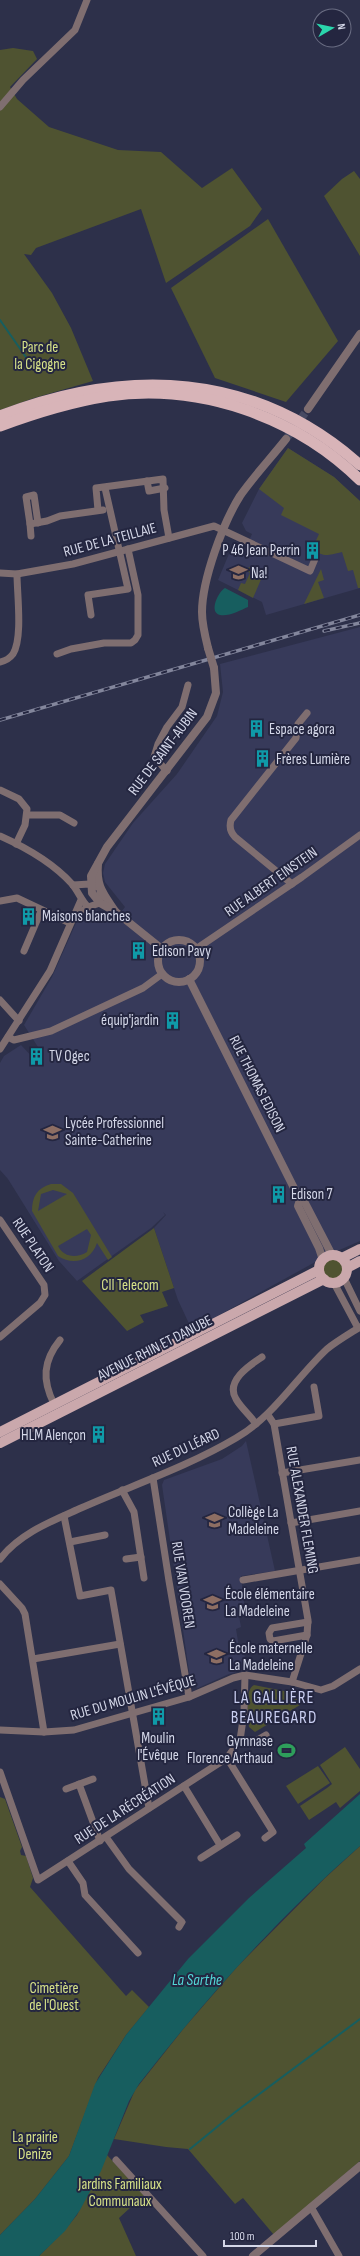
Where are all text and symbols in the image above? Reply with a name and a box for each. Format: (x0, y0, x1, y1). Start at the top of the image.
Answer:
north arrow (312, 8, 352, 48)
text: N (335, 23, 348, 31)
park label: Parc de la Cigogne (14, 338, 66, 374)
street label: RUE DE LA TEILLAIE (61, 518, 159, 562)
building icon: P 46 Jean Perrin (303, 540, 323, 560)
place label: P 46 Jean Perrin (222, 541, 300, 560)
school or university icon: Na! (228, 563, 248, 583)
place label: Na! (251, 564, 267, 583)
street label: RUE DE SAINT-AUBIN (124, 705, 202, 799)
building icon: Espace agora (246, 719, 266, 739)
place label: Espace agora (269, 720, 335, 739)
building icon: Frères Lumière (253, 749, 273, 769)
place label: Frères Lumière (276, 750, 350, 769)
street label: RUE ALBERT EINSTEIN (221, 843, 321, 921)
building icon: Maisons blanches (19, 906, 39, 926)
place label: Maisons blanches (42, 907, 130, 926)
building icon: Edison Pavy (129, 941, 149, 961)
place label: Edison Pavy (152, 942, 211, 961)
building icon: équip'jardin (162, 1010, 182, 1030)
place label: équip'jardin (101, 1011, 159, 1030)
street label: RUE THOMAS EDISON (224, 1032, 290, 1136)
building icon: TV Ogec (26, 1046, 46, 1066)
place label: TV Ogec (49, 1047, 90, 1066)
place label: Lycée Professionnel Sainte-Catherine (65, 1114, 164, 1150)
school or university icon: Lycée Professionnel Sainte-Catherine (42, 1122, 62, 1142)
building icon: Edison 7 (268, 1184, 288, 1204)
place label: Edison 7 (291, 1185, 333, 1204)
street label: RUE PLATON (8, 1214, 58, 1276)
park label: CII Telecom (101, 1276, 159, 1295)
street label: AVENUE RHIN ET DANUBE (93, 1311, 216, 1386)
street label: RUE DU LÉARD (149, 1424, 223, 1472)
building icon: HLM Alençon (89, 1425, 109, 1445)
place label: HLM Alençon (21, 1426, 86, 1445)
street label: RUE ALEXANDER FLEMING (281, 1445, 323, 1575)
place label: Collège La Madeleine (228, 1503, 279, 1539)
school or university icon: Collège La Madeleine (205, 1511, 225, 1531)
street label: RUE VAN VOOREN (167, 1540, 199, 1630)
place label: École élémentaire La Madeleine (225, 1585, 315, 1621)
school or university icon: École élémentaire La Madeleine (202, 1593, 222, 1613)
place label: École maternelle La Madeleine (229, 1639, 313, 1675)
school or university icon: École maternelle La Madeleine (206, 1647, 226, 1667)
street label: RUE DU MOULIN L'ÉVÊQUE (68, 1671, 198, 1725)
district label: LA GALLIÈRE BEAUREGARD (231, 1688, 317, 1728)
building icon: Moulin l'Évêque (148, 1707, 168, 1727)
place label: Moulin l'Évêque (137, 1729, 179, 1765)
place label: Gymnase Florence Arthaud (187, 1732, 273, 1768)
sports icon: Gymnase Florence Arthaud (276, 1740, 296, 1760)
street label: RUE DE LA RÉCRÉATION (71, 1769, 179, 1849)
water label: La Sarthe (172, 1971, 222, 1990)
park label: Cimetière de l'Ouest (29, 1979, 79, 2015)
park label: La prairie Denize (12, 2128, 58, 2164)
park label: Jardins Familiaux Communaux (77, 2175, 162, 2211)
scale bar (224, 2222, 316, 2248)
text: 100 m (230, 2229, 255, 2244)

